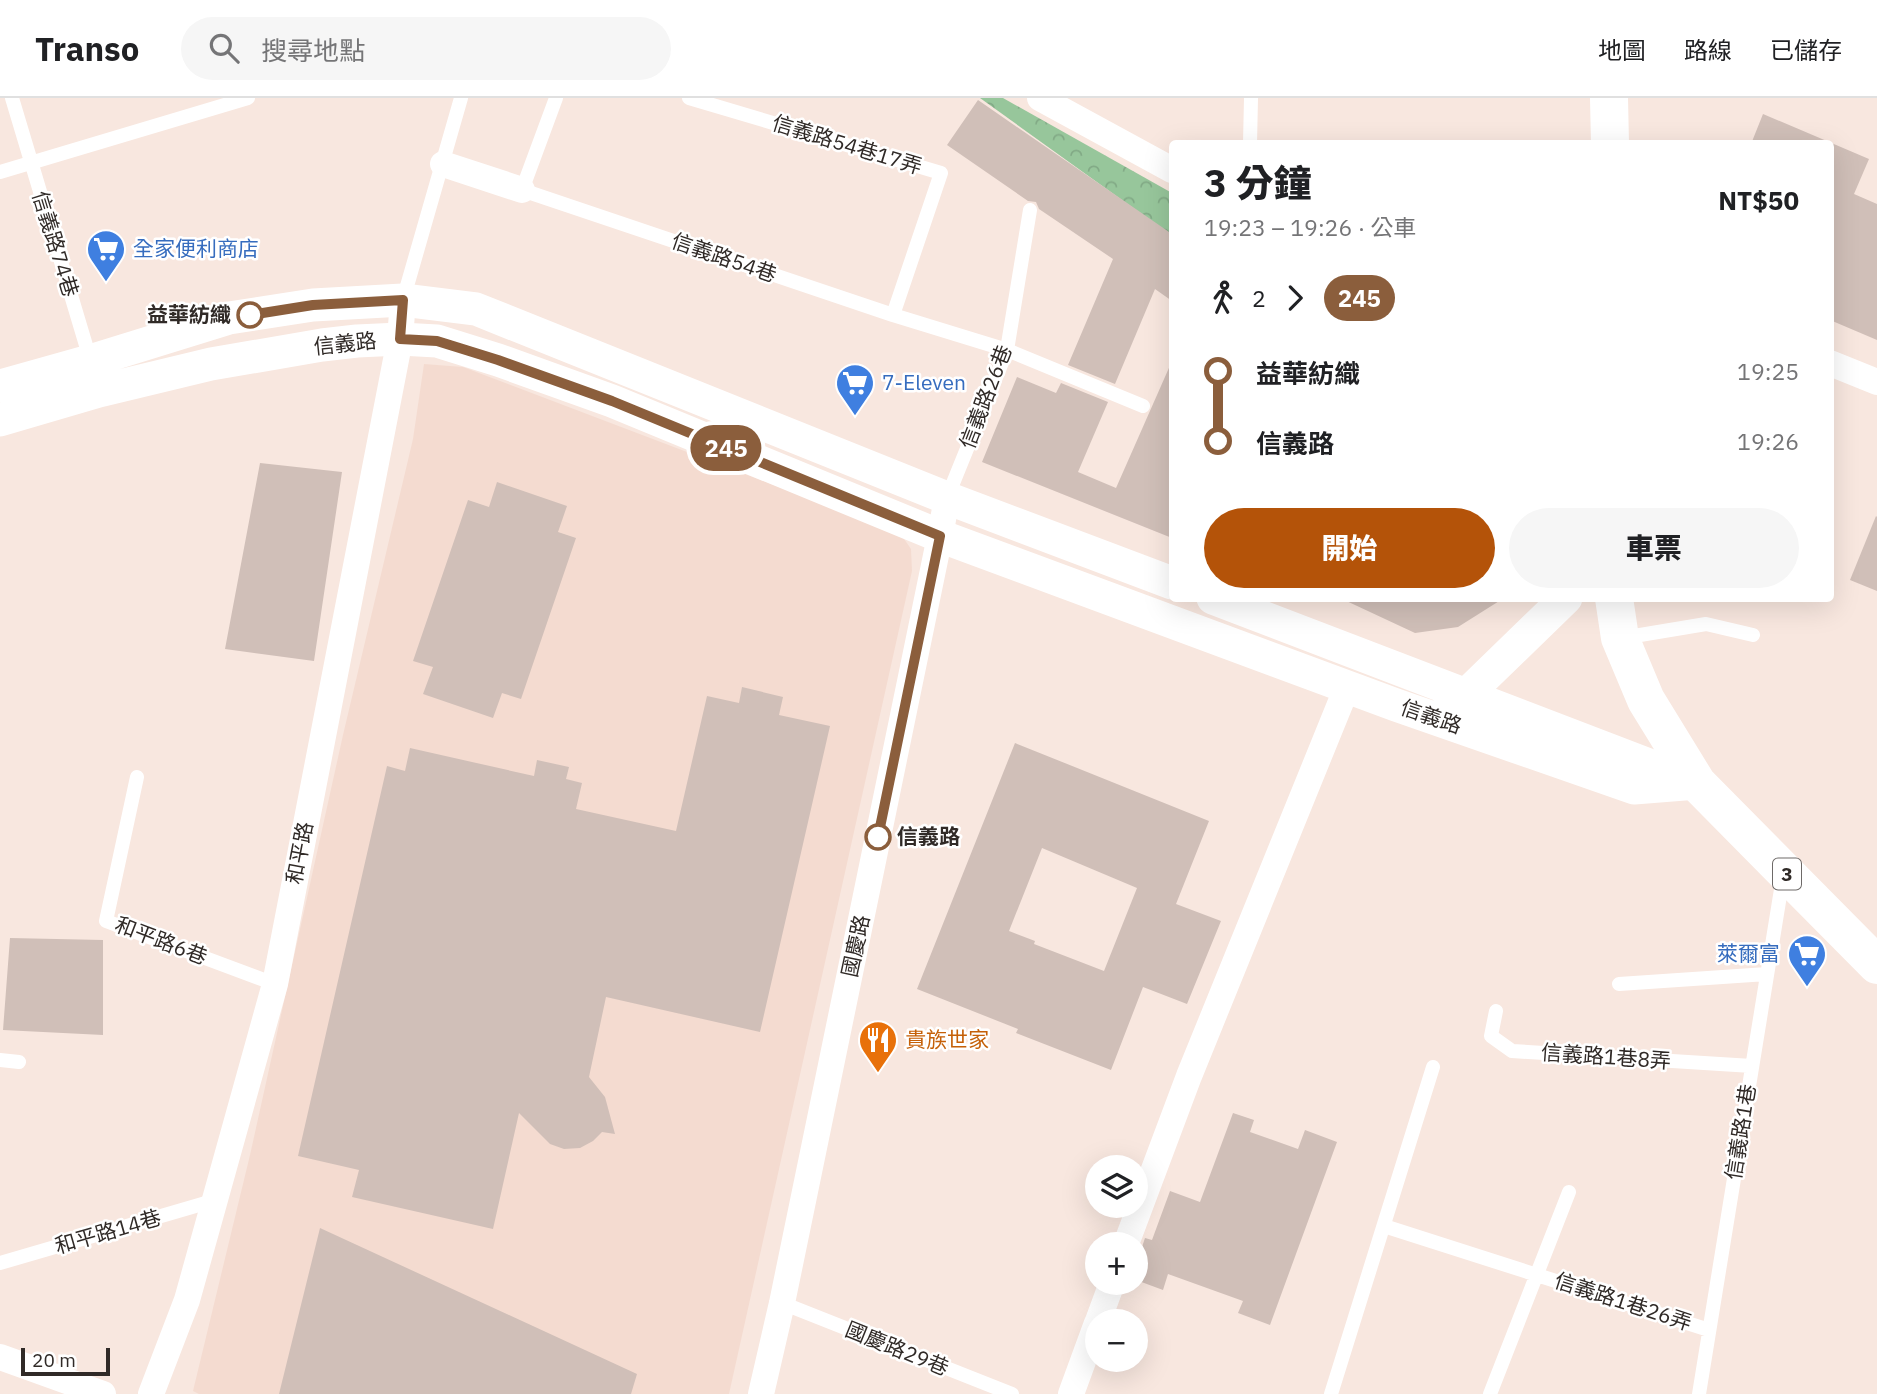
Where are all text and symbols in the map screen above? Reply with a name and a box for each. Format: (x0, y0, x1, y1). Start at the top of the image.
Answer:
search box (181, 17, 671, 80)
text: Transo (35, 27, 139, 70)
icon: search (205, 29, 243, 67)
text: 搜尋地點 (261, 33, 365, 67)
text: 地圖 (1598, 34, 1646, 66)
text: 路線 (1684, 34, 1732, 66)
text: 已儲存 (1770, 34, 1842, 66)
street label: 信義路54巷17弄 (769, 108, 926, 180)
text: 3 分鐘 (1204, 158, 1312, 207)
text: NT$50 (1718, 183, 1799, 217)
street label: 信義路74巷 (27, 187, 85, 300)
text: 19:23 – 19:26 · 公車 (1204, 212, 1417, 242)
street label: 信義路54巷 (668, 226, 781, 288)
supermarket icon: 全家便利商店 (85, 228, 127, 283)
place label: 全家便利商店 (133, 234, 259, 262)
icon: walk (1204, 279, 1242, 317)
icon: forward (1276, 279, 1314, 317)
text: 245 (1338, 282, 1381, 314)
text: 2 (1252, 283, 1266, 313)
place label: 益華紡織 (147, 300, 231, 328)
marker: 益華紡織 (237, 302, 263, 328)
street label: 信義路 (312, 326, 378, 360)
street label: 信義路26巷 (952, 341, 1018, 453)
text: 益華紡織 (1256, 356, 1360, 390)
text: 19:25 (1737, 356, 1799, 386)
supermarket icon: 7-Eleven (834, 362, 876, 417)
place label: 7-Eleven (882, 368, 966, 396)
line badge: 245 (686, 425, 766, 471)
text: 信義路 (1256, 426, 1334, 460)
text: 19:26 (1737, 426, 1799, 456)
text: 245 (704, 432, 748, 464)
button: 開始 (1204, 508, 1495, 588)
button: 車票 (1509, 508, 1799, 588)
street label: 信義路 (1397, 693, 1466, 740)
street label: 和平路 (279, 819, 319, 886)
place label: 信義路 (897, 822, 960, 850)
marker: 信義路 (865, 824, 891, 850)
road number: 3 (1773, 859, 1801, 890)
street label: 和平路6巷 (111, 910, 211, 970)
street label: 國慶路 (835, 912, 875, 980)
supermarket icon: 萊爾富 (1786, 933, 1828, 988)
place label: 萊爾富 (1717, 939, 1780, 967)
restaurant icon: 貴族世家 (857, 1019, 899, 1074)
place label: 貴族世家 (905, 1025, 989, 1053)
street label: 信義路1巷8弄 (1540, 1037, 1672, 1075)
street label: 信義路1巷 (1719, 1082, 1761, 1182)
map controls (1085, 1155, 1148, 1372)
button: layers (1085, 1155, 1148, 1218)
street label: 和平路14巷 (51, 1203, 164, 1260)
button: + (1085, 1232, 1148, 1295)
street label: 信義路1巷26弄 (1551, 1266, 1696, 1336)
button: − (1085, 1309, 1148, 1372)
street label: 國慶路29巷 (842, 1315, 953, 1382)
scale bar (21, 1345, 110, 1377)
text: 20 m (32, 1348, 76, 1372)

